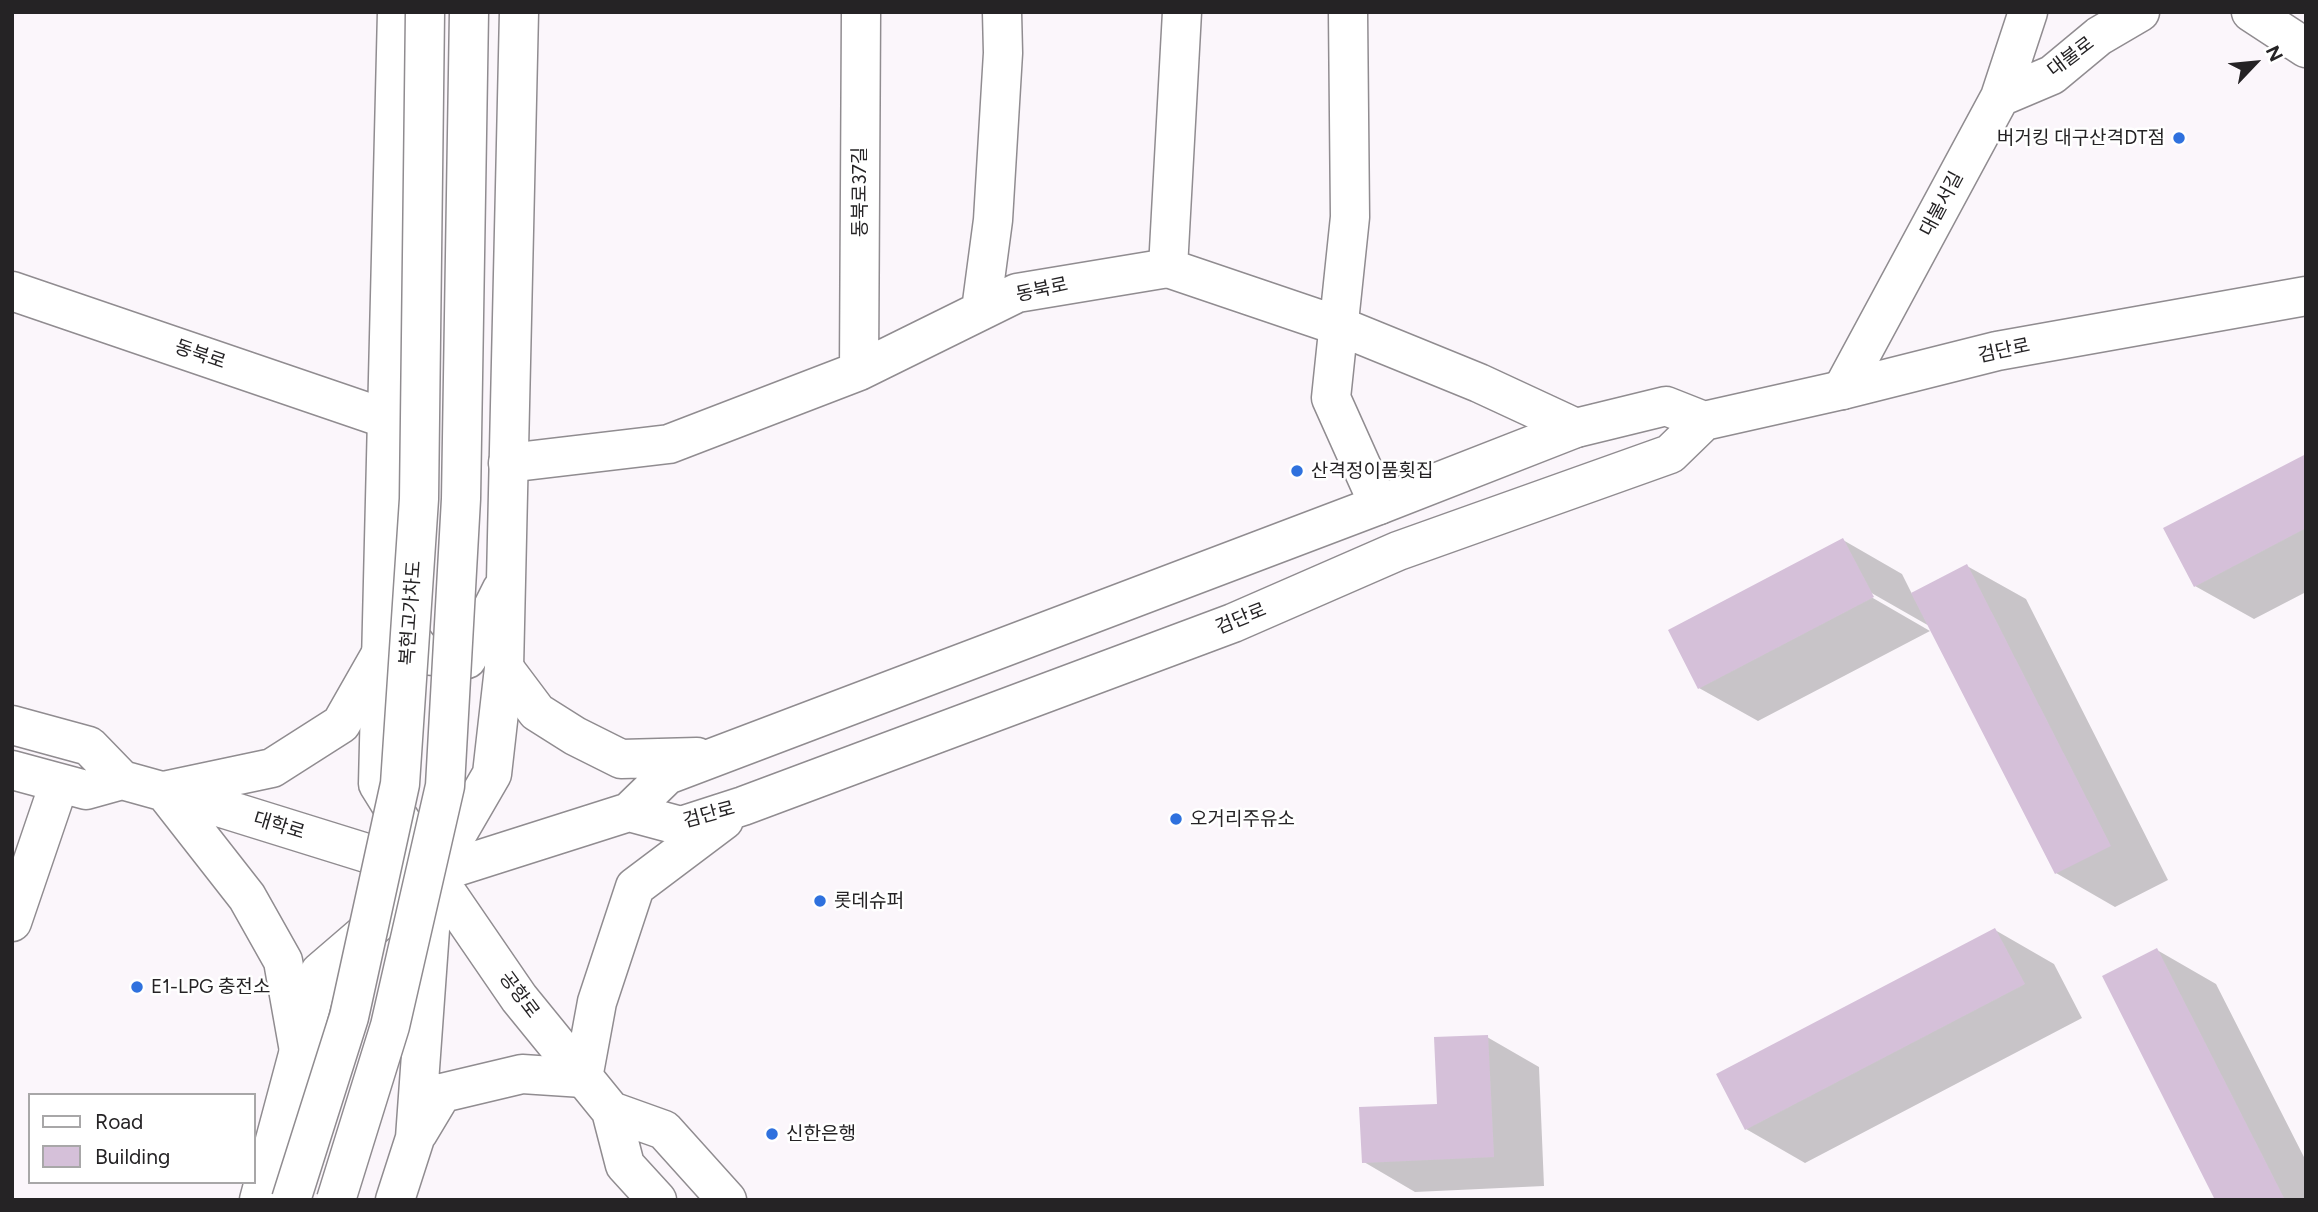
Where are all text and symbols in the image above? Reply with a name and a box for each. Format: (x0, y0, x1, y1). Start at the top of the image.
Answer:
north arrow (2220, 28, 2290, 98)
street label: 대불로 (2043, 32, 2099, 82)
text: N (2261, 42, 2288, 65)
place label: 버거킹 대구산격DT점 (1997, 127, 2165, 149)
marker: 버거킹 대구산격DT점 (2171, 130, 2187, 146)
street label: 동북로37길 (849, 147, 871, 237)
street label: 대불서길 (1916, 168, 1968, 240)
street label: 동북로 (1014, 273, 1070, 307)
street label: 검단로 (1976, 334, 2032, 368)
street label: 동북로 (171, 336, 229, 374)
place label: 산격정이품횟집 (1311, 460, 1433, 482)
marker: 산격정이품횟집 (1289, 463, 1305, 479)
street label: 복현고가차도 (396, 560, 426, 666)
street label: 검단로 (1212, 599, 1270, 639)
street label: 검단로 (681, 797, 737, 833)
street label: 대학로 (251, 807, 307, 845)
place label: 오거리주유소 (1190, 808, 1295, 830)
marker: 오거리주유소 (1168, 811, 1184, 827)
place label: 롯데슈퍼 (834, 890, 904, 912)
marker: 롯데슈퍼 (812, 893, 828, 909)
street label: 공항로 (494, 967, 544, 1023)
place label: E1-LPG 충전소 (151, 976, 270, 998)
marker: E1-LPG 충전소 (129, 979, 145, 995)
legend (28, 1093, 256, 1184)
text: Road (95, 1109, 143, 1134)
place label: 신한은행 (786, 1123, 856, 1145)
marker: 신한은행 (764, 1126, 780, 1142)
text: Building (95, 1144, 170, 1169)

